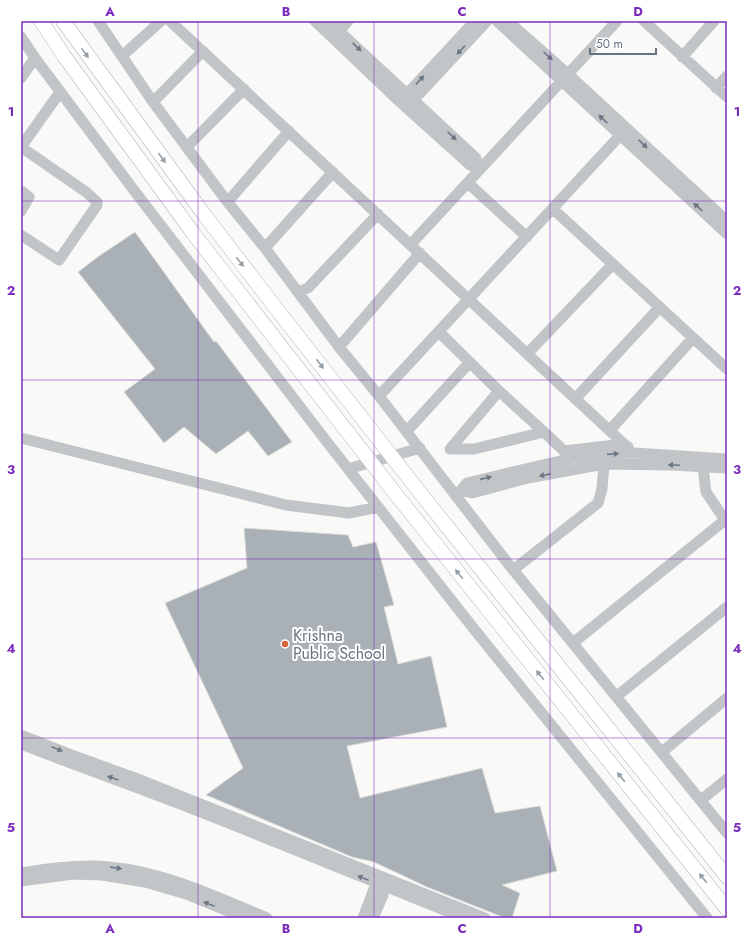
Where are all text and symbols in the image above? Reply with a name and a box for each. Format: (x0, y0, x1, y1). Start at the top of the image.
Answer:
text: A (104, 2, 115, 21)
text: B (282, 2, 291, 21)
text: C (457, 2, 467, 21)
text: D (633, 2, 643, 21)
scale bar (590, 30, 656, 56)
text: 50 m (596, 35, 623, 53)
one-way arrow (352, 43, 362, 52)
one-way arrow (457, 45, 466, 54)
one-way arrow (81, 48, 89, 58)
one-way arrow (543, 52, 553, 61)
one-way arrow (415, 75, 425, 85)
text: 1 (8, 102, 14, 121)
text: 1 (734, 102, 740, 121)
one-way arrow (597, 115, 608, 124)
one-way arrow (447, 131, 457, 141)
one-way arrow (638, 140, 648, 149)
one-way arrow (158, 152, 166, 163)
one-way arrow (693, 202, 703, 212)
one-way arrow (236, 256, 245, 267)
text: 2 (7, 281, 15, 300)
text: 2 (733, 281, 741, 300)
one-way arrow (316, 359, 324, 370)
one-way arrow (607, 451, 620, 457)
text: 3 (7, 460, 15, 479)
text: 3 (733, 460, 741, 479)
one-way arrow (668, 462, 680, 469)
one-way arrow (539, 472, 551, 478)
one-way arrow (479, 475, 492, 481)
one-way arrow (455, 568, 463, 579)
place label: Krishna Public School (293, 624, 385, 665)
text: 4 (6, 639, 16, 658)
marker: Krishna Public School (280, 639, 290, 649)
text: 4 (732, 639, 742, 658)
one-way arrow (536, 670, 545, 681)
one-way arrow (52, 746, 64, 752)
one-way arrow (617, 771, 626, 782)
one-way arrow (106, 775, 118, 781)
text: 5 (7, 818, 15, 837)
text: 5 (733, 818, 741, 837)
one-way arrow (109, 865, 122, 871)
one-way arrow (698, 873, 707, 884)
one-way arrow (357, 874, 369, 880)
one-way arrow (202, 900, 214, 906)
text: A (104, 919, 115, 938)
text: B (282, 919, 291, 938)
text: C (457, 919, 467, 938)
text: D (633, 919, 643, 938)

